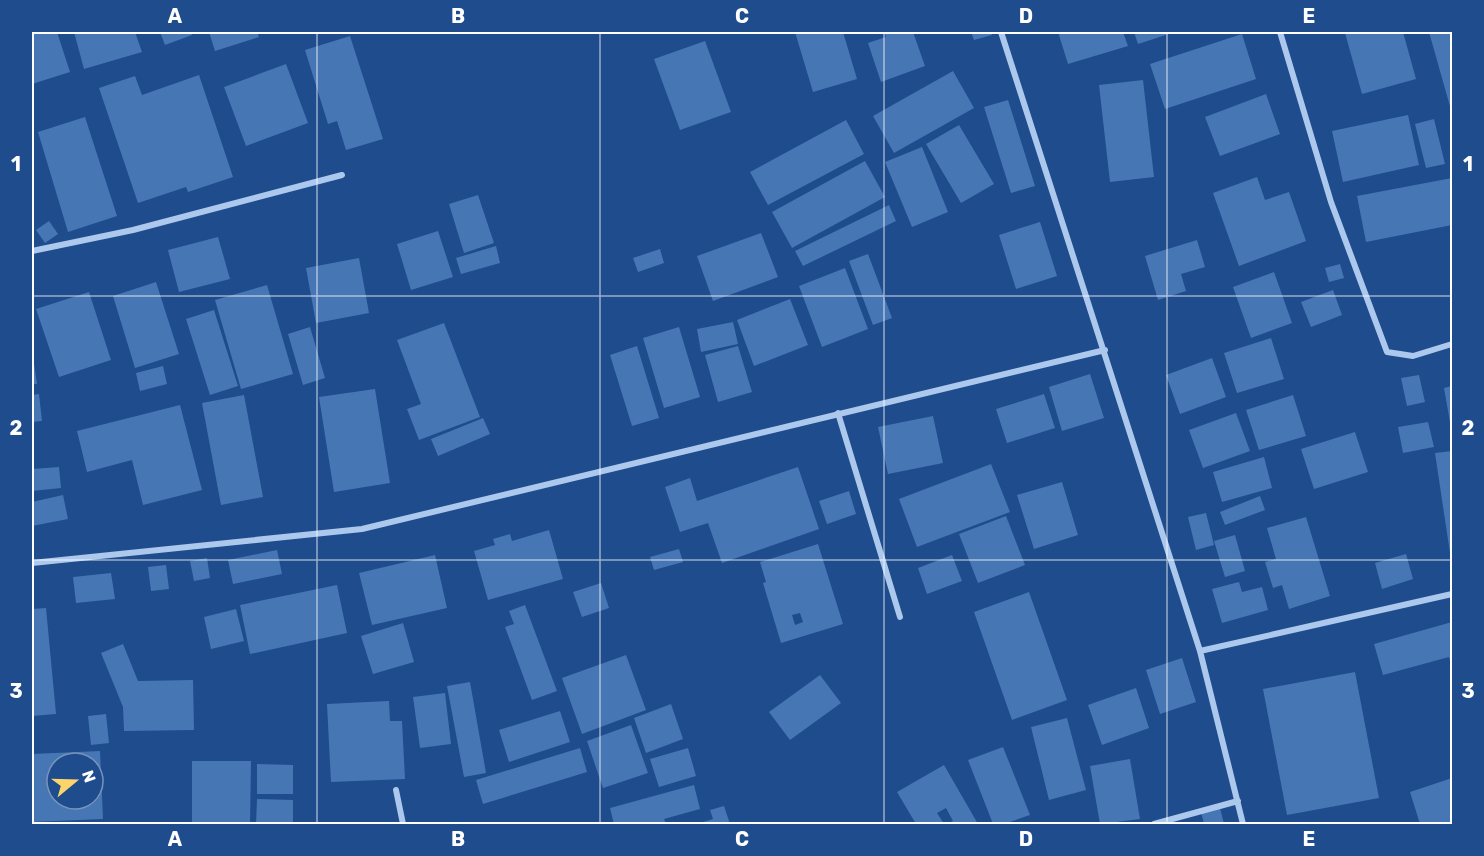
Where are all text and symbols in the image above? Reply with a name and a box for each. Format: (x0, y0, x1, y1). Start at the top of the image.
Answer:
text: A (168, 4, 183, 28)
text: B (451, 4, 465, 28)
text: C (735, 4, 749, 28)
text: D (1019, 4, 1033, 28)
text: E (1303, 4, 1315, 28)
text: 1 (11, 152, 21, 176)
text: 1 (1463, 152, 1473, 176)
text: 2 (10, 416, 23, 440)
text: 2 (1462, 416, 1475, 440)
text: 3 (9, 679, 23, 703)
text: 3 (1461, 679, 1475, 703)
north arrow (45, 751, 105, 811)
text: N (78, 768, 100, 785)
text: A (168, 827, 183, 851)
text: B (451, 827, 465, 851)
text: C (735, 827, 749, 851)
text: D (1019, 827, 1033, 851)
text: E (1303, 827, 1315, 851)

